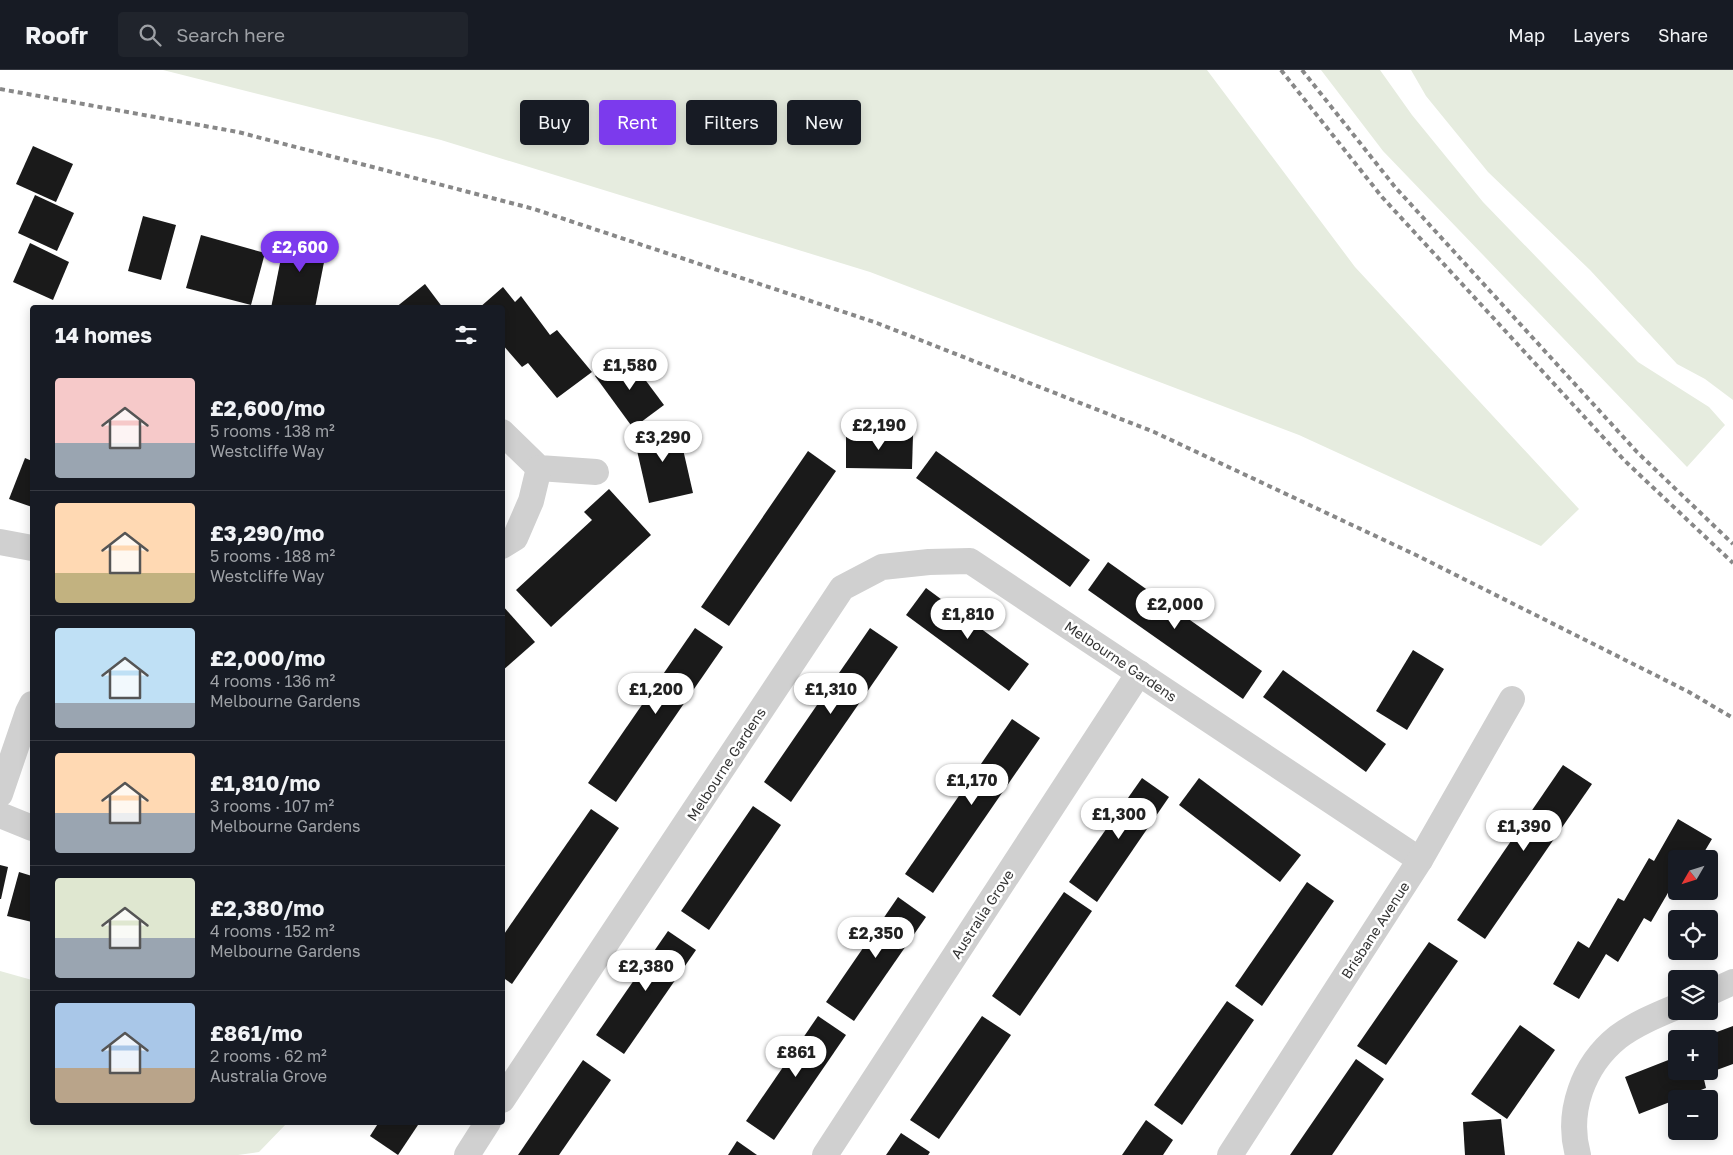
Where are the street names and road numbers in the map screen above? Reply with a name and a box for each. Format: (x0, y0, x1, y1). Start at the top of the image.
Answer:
street label: Melbourne Gardens (1062, 617, 1180, 705)
street label: Melbourne Gardens (683, 704, 769, 824)
street label: Australia Grove (947, 866, 1017, 962)
street label: Brisbane Avenue (1337, 878, 1413, 982)

